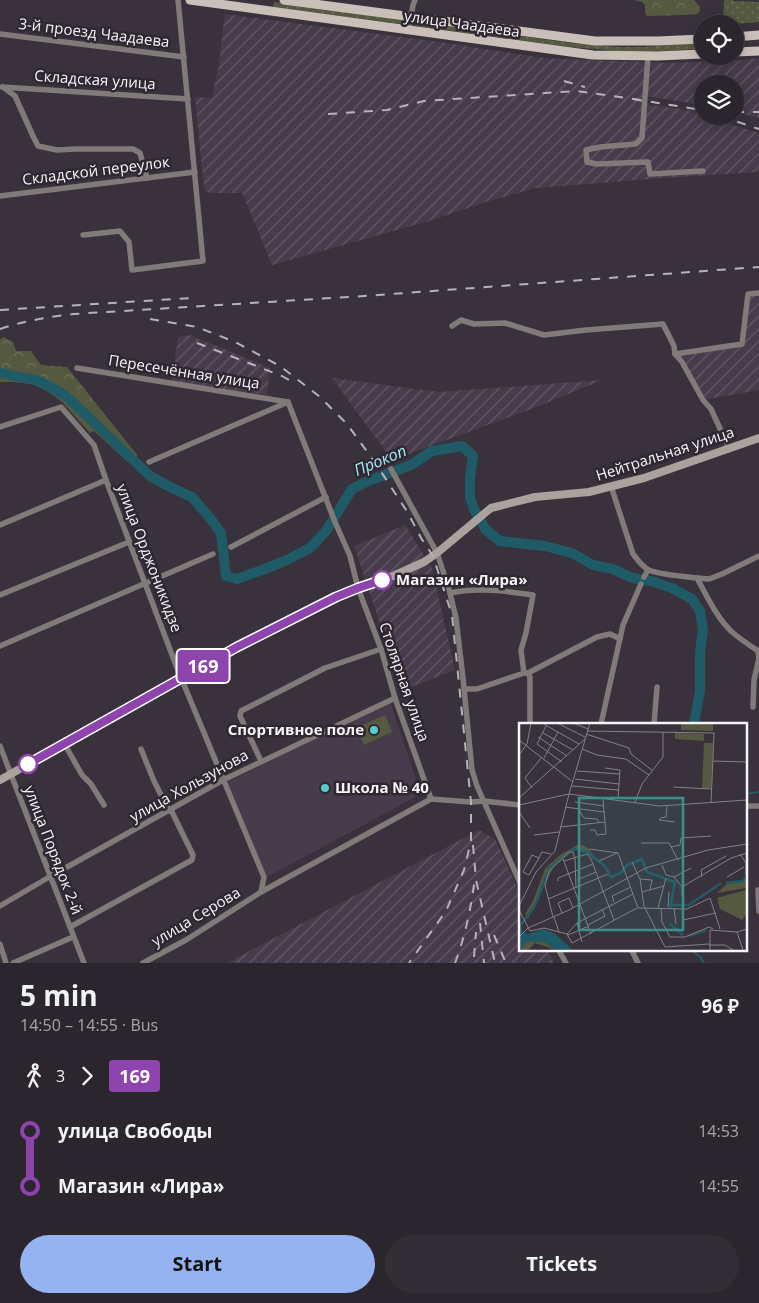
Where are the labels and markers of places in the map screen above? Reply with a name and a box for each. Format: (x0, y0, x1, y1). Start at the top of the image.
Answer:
place label: Магазин «Лира» (396, 569, 527, 589)
marker: Магазин «Лира» (372, 570, 392, 590)
place label: Спортивное поле (228, 719, 364, 739)
marker: Спортивное поле (368, 724, 380, 736)
unlabelled marker (18, 754, 38, 774)
place label: Школа № 40 (335, 777, 429, 797)
marker: Школа № 40 (319, 782, 331, 794)

